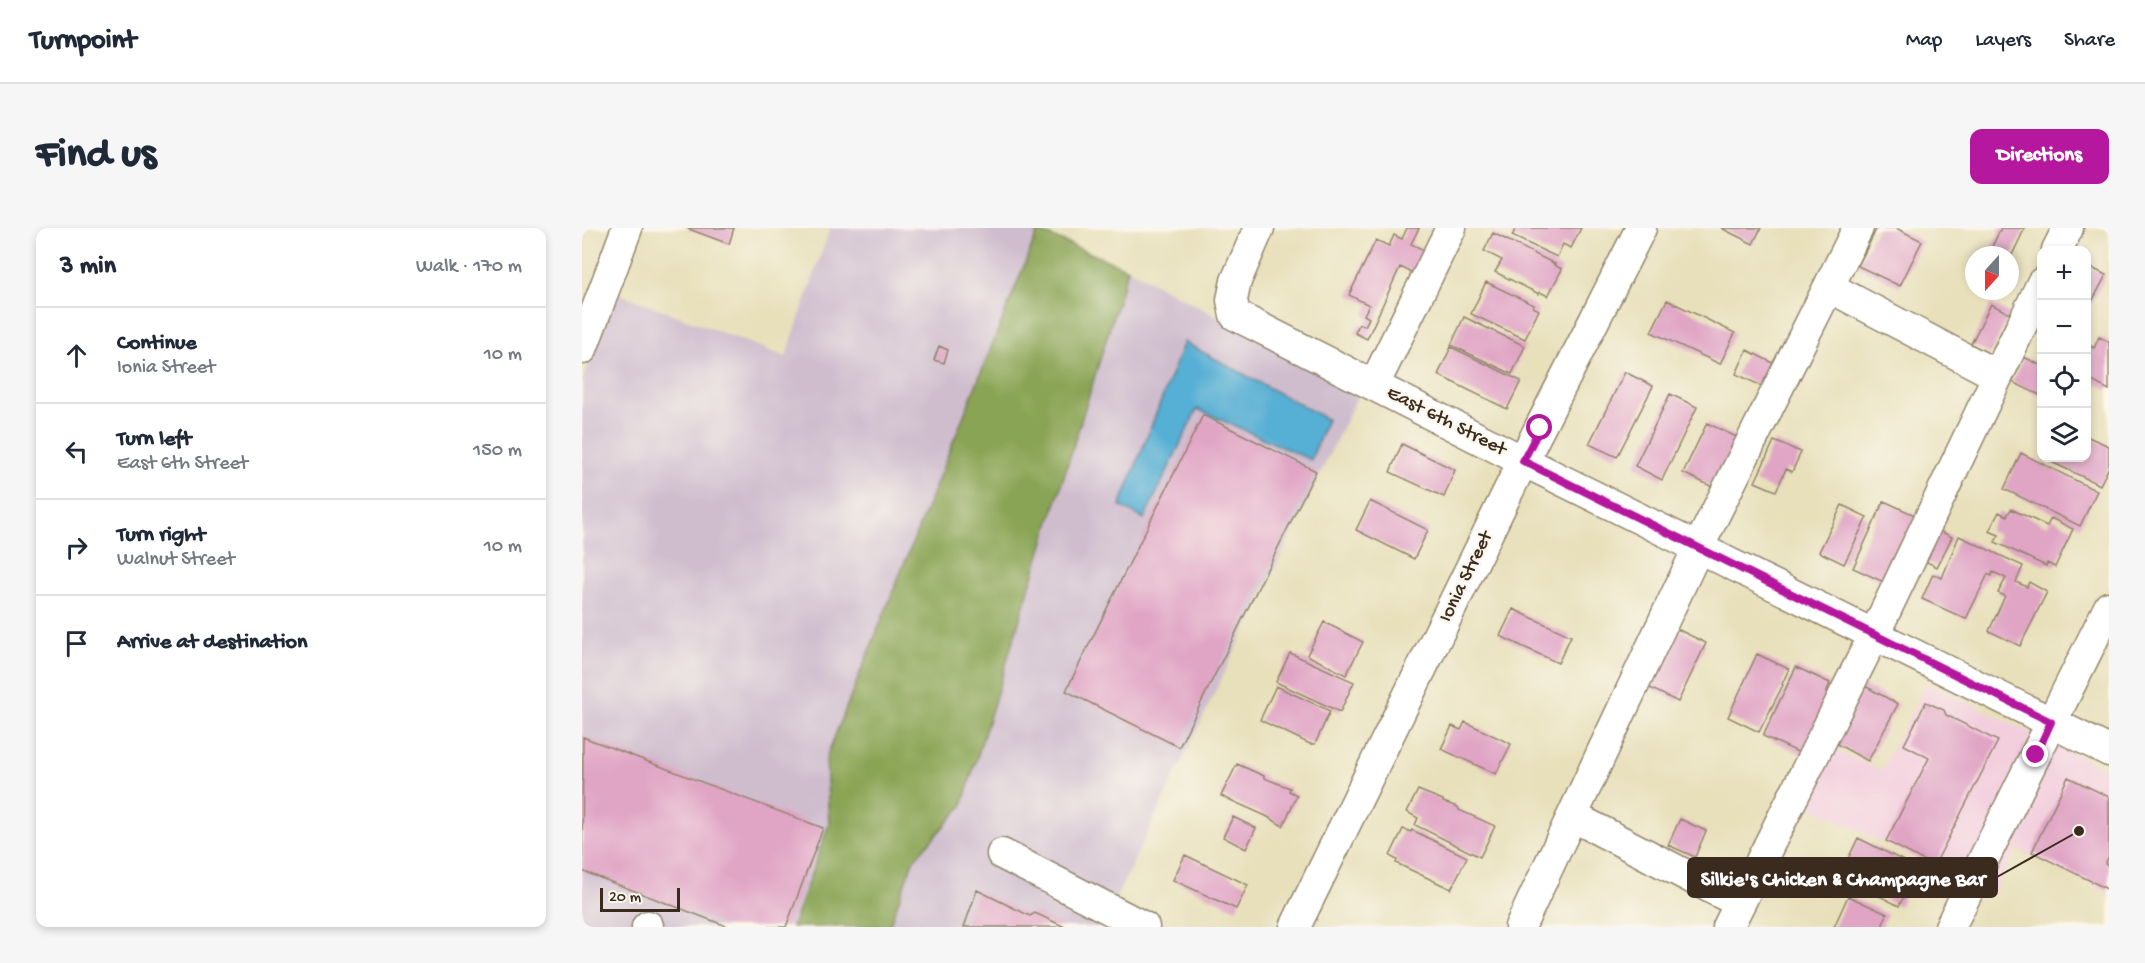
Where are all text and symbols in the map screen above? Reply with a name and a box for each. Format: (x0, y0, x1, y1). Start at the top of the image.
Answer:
text: Turnpoint (30, 25, 136, 58)
text: Map (1906, 29, 1942, 54)
text: Layers (1975, 29, 2031, 54)
text: Share (2064, 29, 2115, 54)
button: Directions (1970, 129, 2109, 184)
text: Find us (36, 132, 156, 181)
north arrow (1965, 246, 2019, 300)
map controls (2037, 246, 2091, 462)
button: + (2037, 246, 2091, 300)
text: 3 min (60, 252, 116, 283)
text: Walk · 170 m (416, 256, 522, 279)
button: − (2037, 300, 2091, 354)
text: Continue (117, 331, 197, 357)
icon: ahead (60, 339, 93, 372)
text: 10 m (484, 344, 522, 367)
button: locate (2037, 354, 2091, 408)
text: Ionia Street (117, 357, 215, 380)
street label: East 6th Street (1382, 382, 1511, 463)
button: layers (2037, 408, 2091, 462)
route start (1526, 414, 1552, 440)
text: Turn left (117, 427, 191, 453)
icon: left (60, 435, 93, 468)
text: 150 m (473, 440, 522, 463)
text: East 6th Street (117, 453, 248, 476)
text: Turn right (117, 523, 205, 549)
street label: Ionia Street (1435, 526, 1500, 626)
icon: right (60, 531, 93, 564)
text: 10 m (484, 536, 522, 559)
text: Walnut Street (117, 549, 235, 572)
icon: arrive (60, 627, 93, 660)
text: Arrive at destination (117, 630, 307, 656)
route end (2022, 741, 2048, 767)
callout: Silkie's Chicken & Champagne Bar (1688, 858, 1997, 897)
text: Silkie's Chicken & Champagne Bar (1701, 869, 1988, 894)
scale bar (600, 885, 680, 912)
text: 20 m (609, 889, 641, 908)

